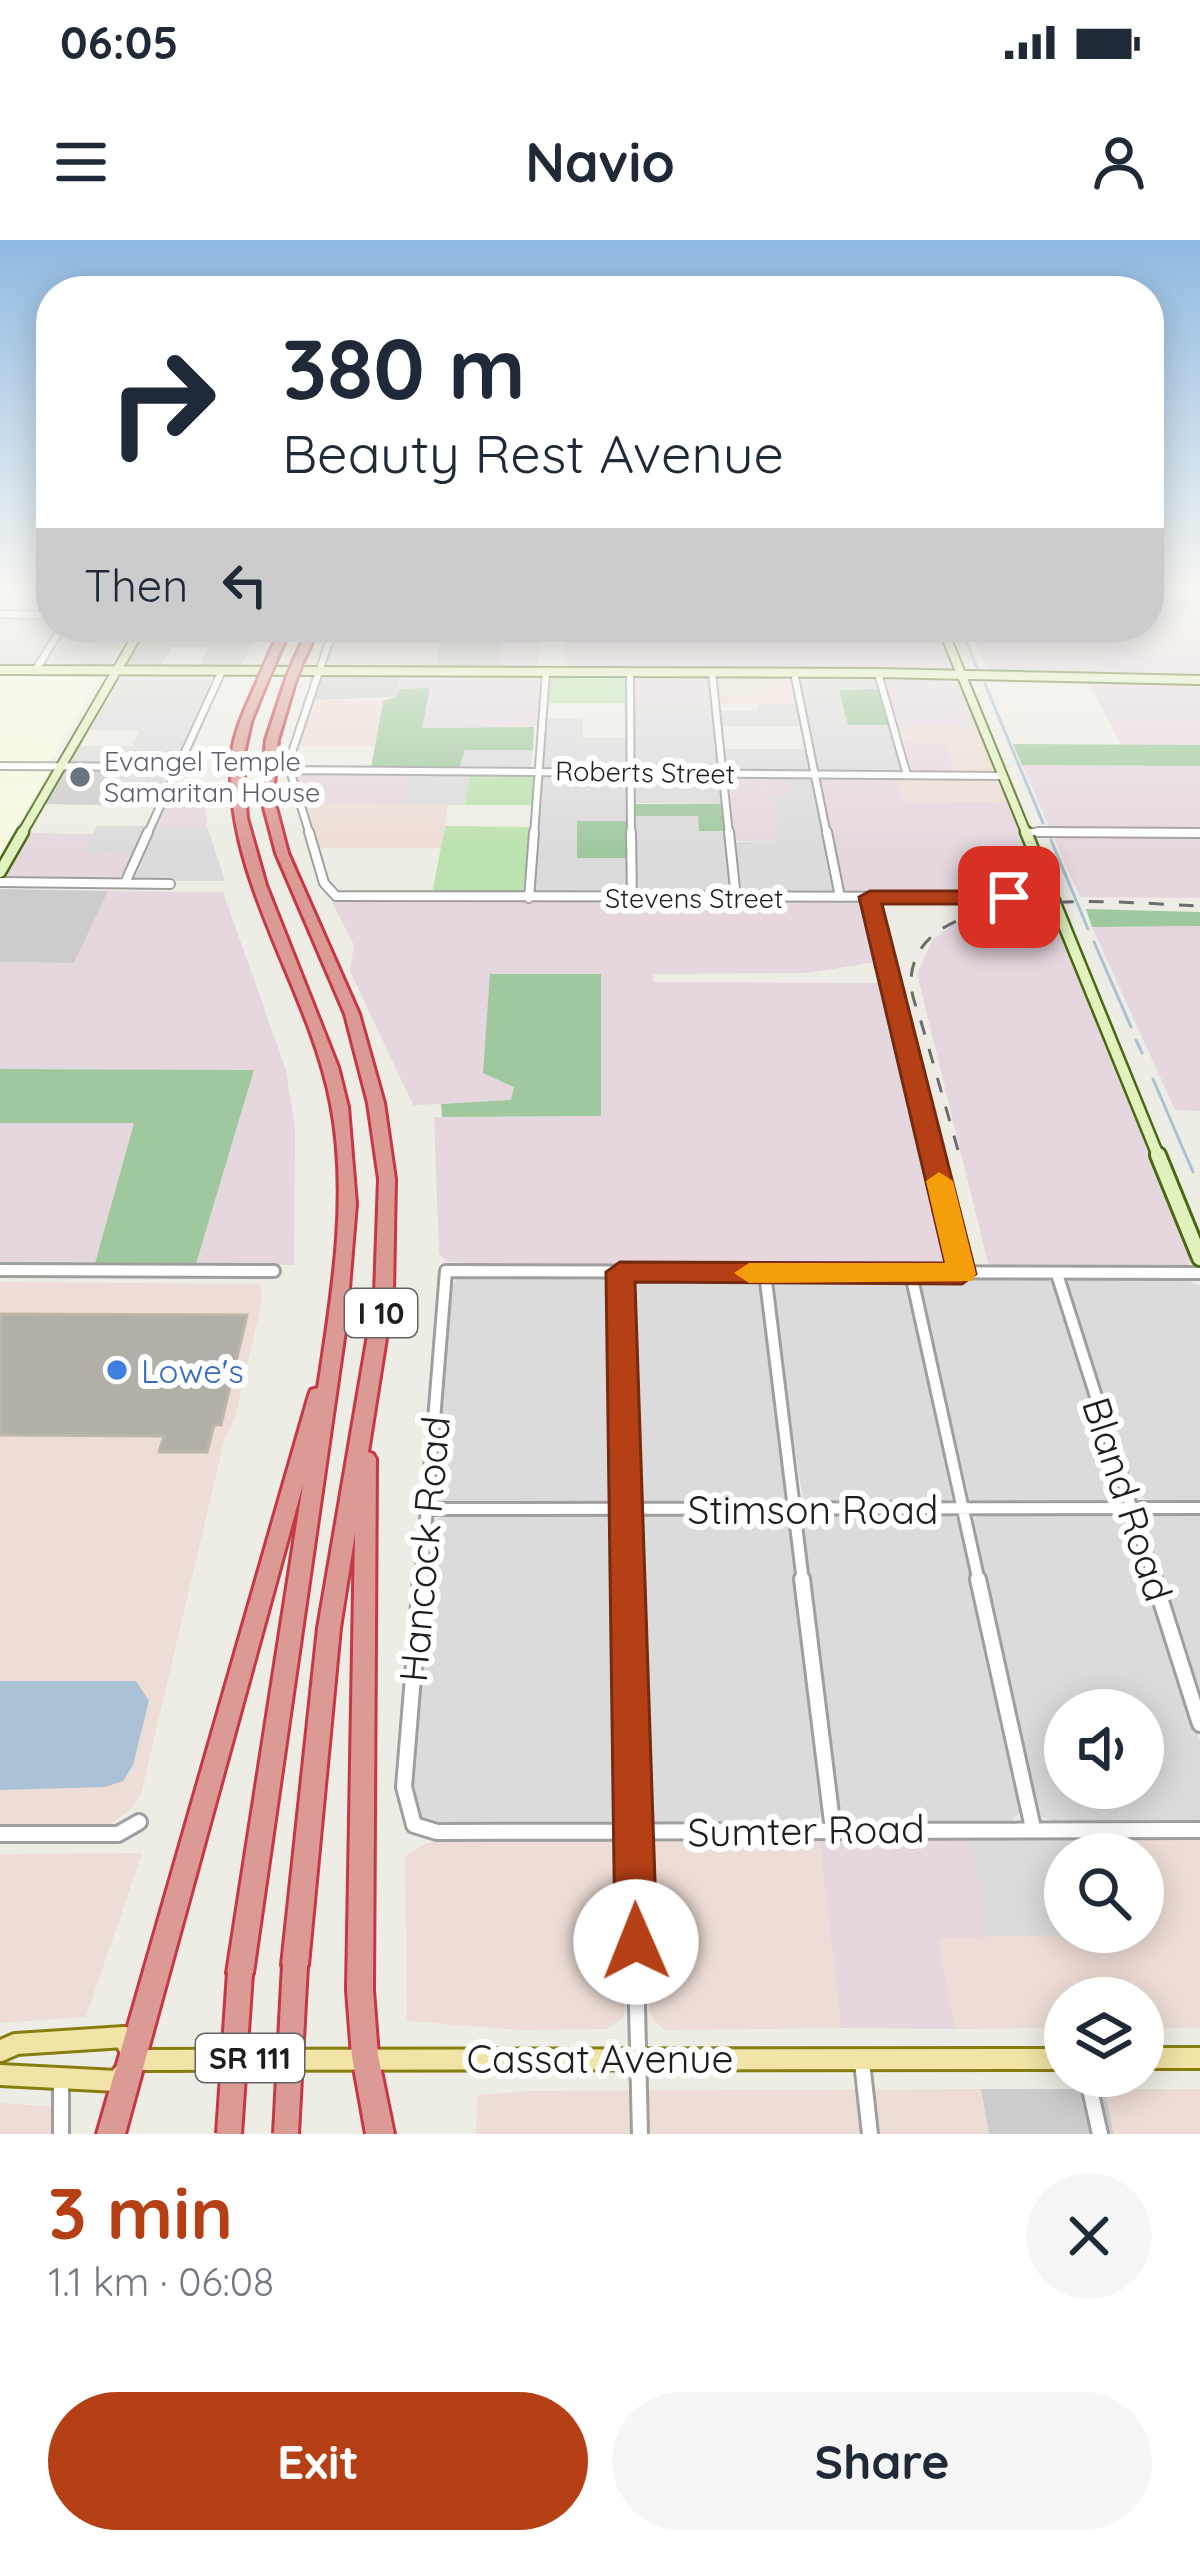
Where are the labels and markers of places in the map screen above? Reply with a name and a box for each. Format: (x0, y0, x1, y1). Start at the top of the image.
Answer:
place label: Evangel Temple Samaritan House (104, 744, 320, 809)
marker: Evangel Temple Samaritan House (67, 764, 93, 790)
pin (958, 846, 1060, 948)
place label: Lowe's (141, 1350, 244, 1391)
marker: Lowe's (104, 1357, 130, 1383)

